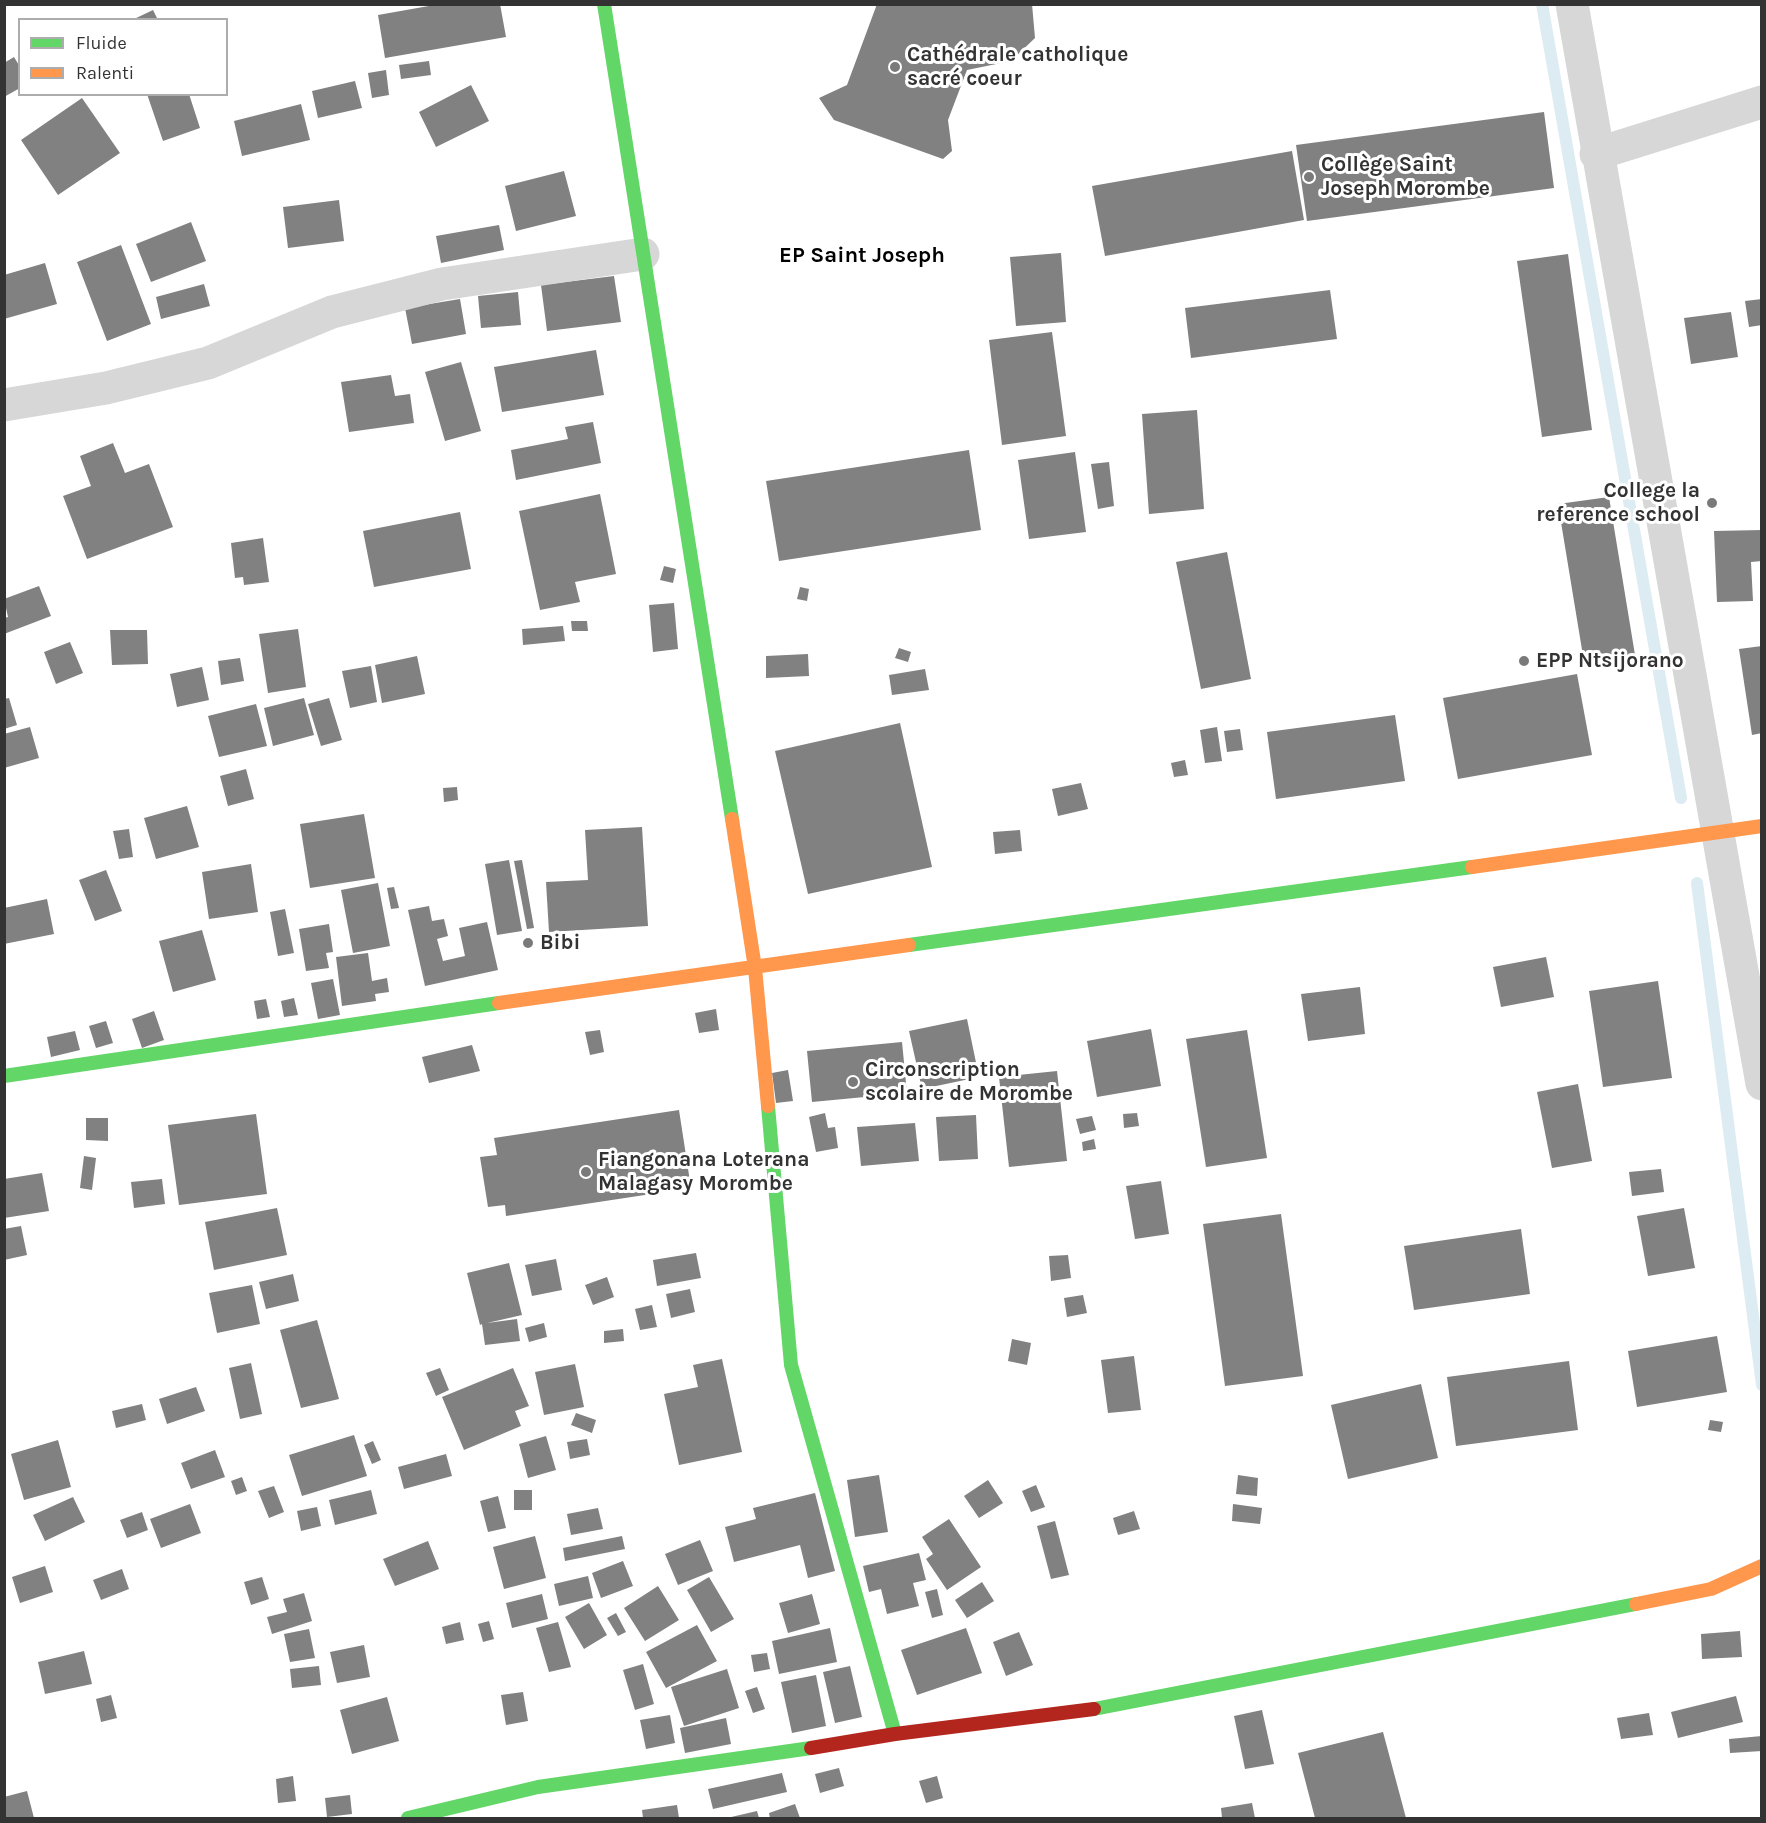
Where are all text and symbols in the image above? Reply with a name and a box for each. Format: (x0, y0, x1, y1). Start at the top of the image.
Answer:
legend (18, 18, 228, 96)
text: Fluide (76, 32, 127, 54)
place label: Cathédrale catholique sacré coeur (907, 42, 1128, 92)
marker: Cathédrale catholique sacré coeur (888, 60, 902, 74)
text: Ralenti (76, 62, 134, 84)
place label: Collège Saint Joseph Morombe (1321, 152, 1490, 202)
marker: Collège Saint Joseph Morombe (1302, 170, 1316, 184)
district label: EP Saint Joseph (779, 243, 945, 269)
place label: College la reference school (1536, 478, 1700, 528)
marker: College la reference school (1705, 496, 1719, 510)
place label: EPP Ntsijorano (1536, 648, 1684, 674)
marker: EPP Ntsijorano (1517, 654, 1531, 668)
place label: Bibi (540, 930, 580, 956)
marker: Bibi (521, 936, 535, 950)
place label: Circonscription scolaire de Morombe (865, 1057, 1073, 1107)
marker: Circonscription scolaire de Morombe (846, 1075, 860, 1089)
place label: Fiangonana Loterana Malagasy Morombe (598, 1147, 809, 1197)
marker: Fiangonana Loterana Malagasy Morombe (579, 1165, 593, 1179)

